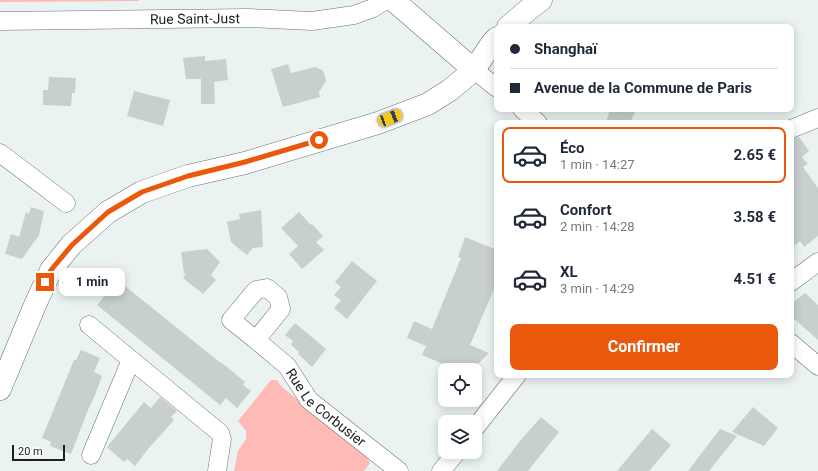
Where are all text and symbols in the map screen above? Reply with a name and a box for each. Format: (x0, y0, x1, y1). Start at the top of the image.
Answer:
street label: Rue Saint-Just (150, 10, 241, 27)
text: Shanghaï (534, 40, 597, 58)
text: Avenue de la Commune de Paris (534, 79, 752, 97)
car (377, 108, 403, 128)
route start (310, 131, 328, 149)
icon: car (512, 137, 548, 173)
text: Éco (560, 139, 585, 157)
text: 2.65 € (733, 146, 776, 164)
text: 1 min · 14:27 (560, 157, 635, 172)
icon: car (512, 199, 548, 235)
text: Confort (560, 201, 611, 219)
text: 3.58 € (733, 208, 776, 226)
text: 2 min · 14:28 (560, 219, 635, 234)
icon: car (512, 261, 548, 297)
text: XL (560, 263, 578, 281)
callout: 1 min (59, 268, 125, 296)
text: 4.51 € (733, 270, 776, 288)
route end (36, 273, 54, 291)
text: 1 min (76, 274, 108, 289)
text: 3 min · 14:29 (560, 281, 635, 296)
button: Confirmer (510, 324, 778, 370)
map controls (438, 363, 482, 459)
button: locate (438, 363, 482, 407)
street label: Rue Le Corbusier (283, 365, 369, 450)
button: layers (438, 415, 482, 459)
scale bar (12, 443, 65, 462)
text: 20 m (18, 445, 43, 458)

